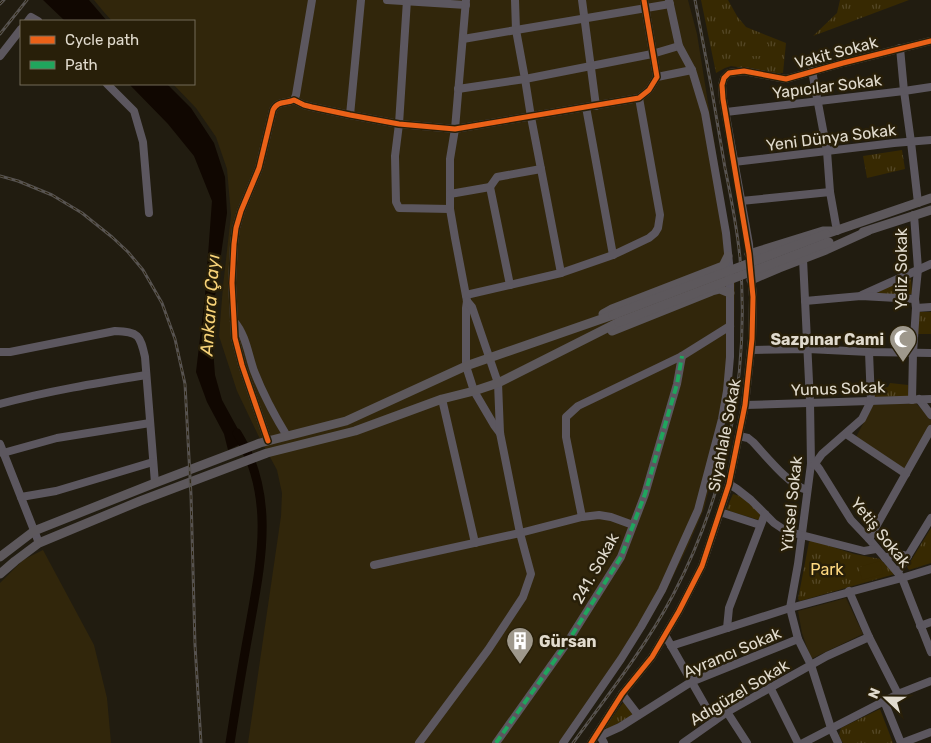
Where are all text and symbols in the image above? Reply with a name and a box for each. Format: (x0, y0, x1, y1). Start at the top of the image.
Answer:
legend (20, 20, 195, 85)
text: Cycle path (65, 31, 139, 49)
street label: Vakit Sokak (793, 32, 880, 73)
text: Path (65, 56, 98, 74)
street label: Yapıcılar Sokak (771, 70, 884, 103)
street label: Yeni Dünya Sokak (765, 120, 898, 155)
street label: Yeliz Sokak (892, 227, 911, 310)
water label: Ankara Çayı (195, 254, 225, 357)
mosque icon: Sazpınar Cami (888, 324, 918, 363)
place label: Sazpınar Cami (770, 330, 884, 349)
street label: Siyahlale Sokak (704, 376, 745, 493)
street label: Yunus Sokak (790, 377, 886, 400)
street label: Yüksel Sokak (777, 454, 806, 553)
street label: Yetiş Sokak (847, 494, 915, 572)
street label: 241. Sokak (568, 529, 623, 607)
park label: Park (810, 560, 844, 579)
street label: Ayrancı Sokak (680, 623, 785, 682)
building icon: Gürsan (505, 626, 535, 665)
place label: Gürsan (539, 632, 597, 651)
street label: Adıgüzel Sokak (686, 655, 793, 729)
north arrow (861, 673, 911, 723)
text: N (865, 685, 884, 701)

